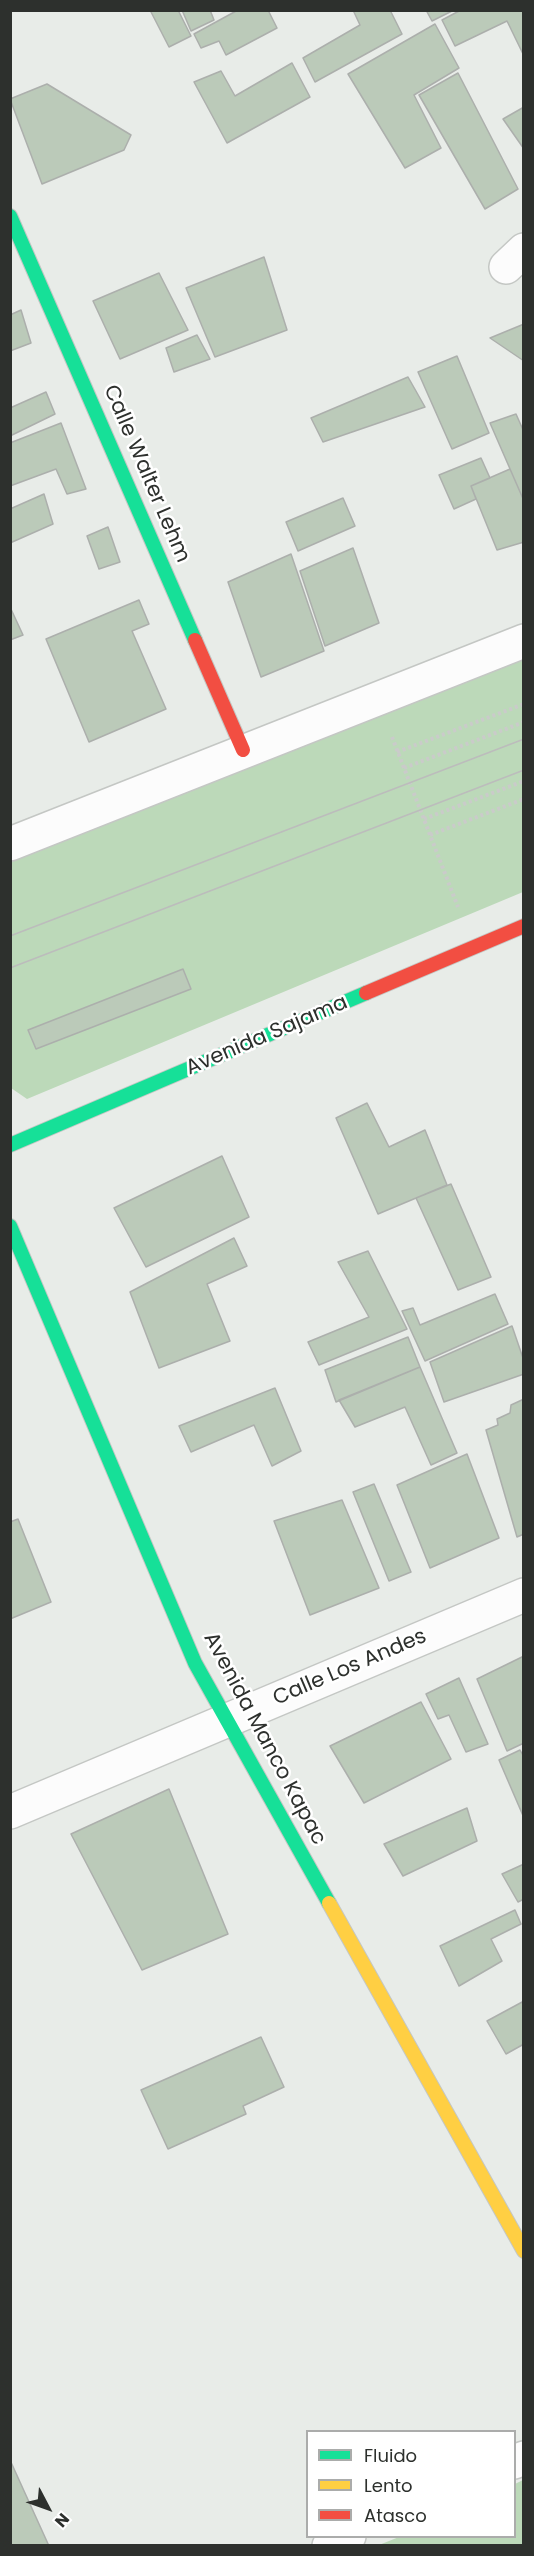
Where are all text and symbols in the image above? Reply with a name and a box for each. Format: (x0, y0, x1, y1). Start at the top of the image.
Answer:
street label: Calle Walter Lehm (97, 381, 195, 567)
street label: Avenida Sajama (182, 991, 352, 1081)
street label: Calle Los Andes (269, 1624, 431, 1712)
street label: Avenida Manco Kapac (197, 1628, 331, 1850)
legend (306, 2430, 516, 2538)
text: Fluido (364, 2443, 417, 2468)
text: Lento (364, 2473, 413, 2498)
north arrow (18, 2478, 78, 2538)
text: Atasco (364, 2503, 427, 2528)
text: N (49, 2508, 75, 2532)

